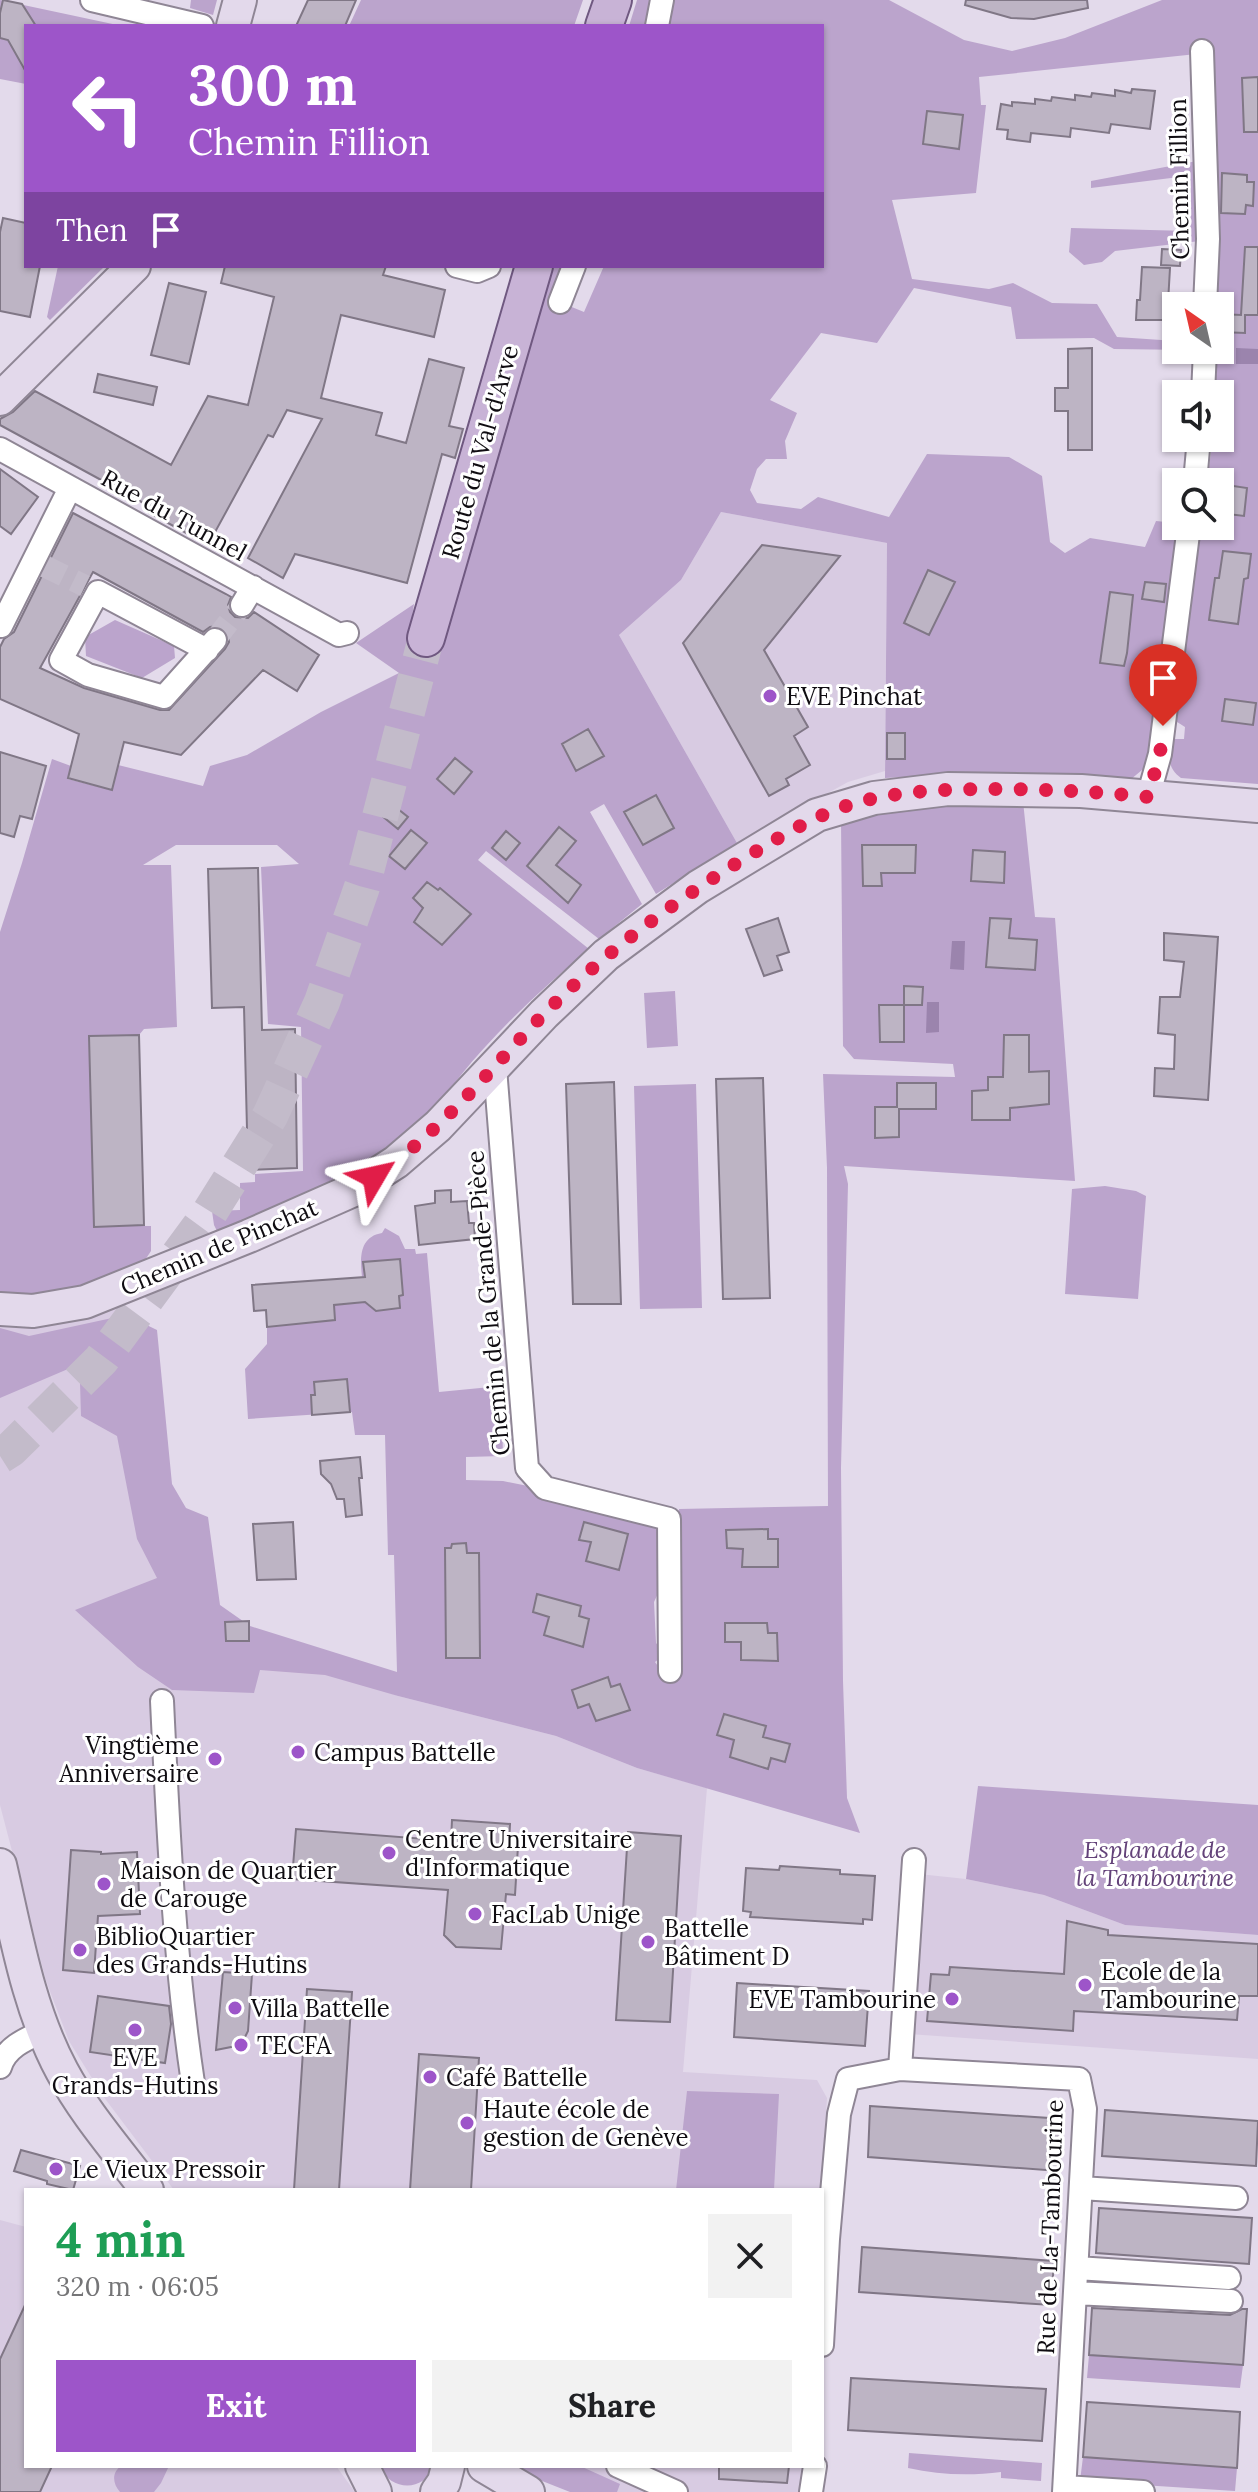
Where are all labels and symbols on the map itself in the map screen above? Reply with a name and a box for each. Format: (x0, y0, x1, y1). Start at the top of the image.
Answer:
street label: Chemin Fillion (1162, 98, 1196, 260)
north arrow (1162, 292, 1234, 364)
street label: Route du Val-d'Arve (435, 341, 525, 563)
street label: Rue du Tunnel (96, 462, 252, 568)
pin (1129, 644, 1197, 726)
place label: EVE Pinchat (786, 681, 923, 712)
marker: EVE Pinchat (761, 687, 779, 705)
position arrow (332, 1135, 416, 1219)
street label: Chemin de la Grande-Pièce (459, 1149, 517, 1457)
street label: Chemin de Pinchat (116, 1191, 323, 1303)
place label: Vingtième Anniversaire (58, 1730, 199, 1789)
place label: Campus Battelle (314, 1737, 496, 1768)
marker: Campus Battelle (289, 1743, 307, 1761)
marker: Vingtième Anniversaire (206, 1750, 224, 1768)
place label: Centre Universitaire d'Informatique (405, 1824, 633, 1883)
park label: Esplanade de la Tambourine (1076, 1834, 1234, 1893)
marker: Centre Universitaire d'Informatique (380, 1844, 398, 1862)
place label: Maison de Quartier de Carouge (120, 1855, 337, 1914)
marker: Maison de Quartier de Carouge (95, 1875, 113, 1893)
place label: FacLab Unige (491, 1899, 640, 1930)
marker: FacLab Unige (466, 1905, 484, 1923)
place label: Battelle Bâtiment D (664, 1913, 789, 1972)
place label: BiblioQuartier des Grands-Hutins (96, 1921, 307, 1980)
marker: Battelle Bâtiment D (639, 1933, 657, 1951)
marker: BiblioQuartier des Grands-Hutins (71, 1941, 89, 1959)
place label: Ecole de la Tambourine (1101, 1956, 1237, 2015)
marker: Ecole de la Tambourine (1076, 1976, 1094, 1994)
place label: EVE Tambourine (748, 1984, 936, 2015)
marker: EVE Tambourine (943, 1990, 961, 2008)
place label: Villa Battelle (250, 1993, 390, 2024)
marker: Villa Battelle (226, 1999, 244, 2017)
marker: EVE Grands-Hutins (126, 2021, 144, 2039)
place label: TECFA (257, 2030, 332, 2061)
marker: TECFA (232, 2036, 250, 2054)
place label: EVE Grands-Hutins (52, 2042, 218, 2101)
place label: Café Battelle (446, 2062, 588, 2093)
marker: Café Battelle (421, 2068, 439, 2086)
place label: Haute école de gestion de Genève (483, 2094, 689, 2153)
street label: Rue de La-Tambourine (1030, 2099, 1070, 2355)
marker: Haute école de gestion de Genève (458, 2114, 476, 2132)
place label: Le Vieux Pressoir (72, 2154, 265, 2185)
marker: Le Vieux Pressoir (47, 2160, 65, 2178)

